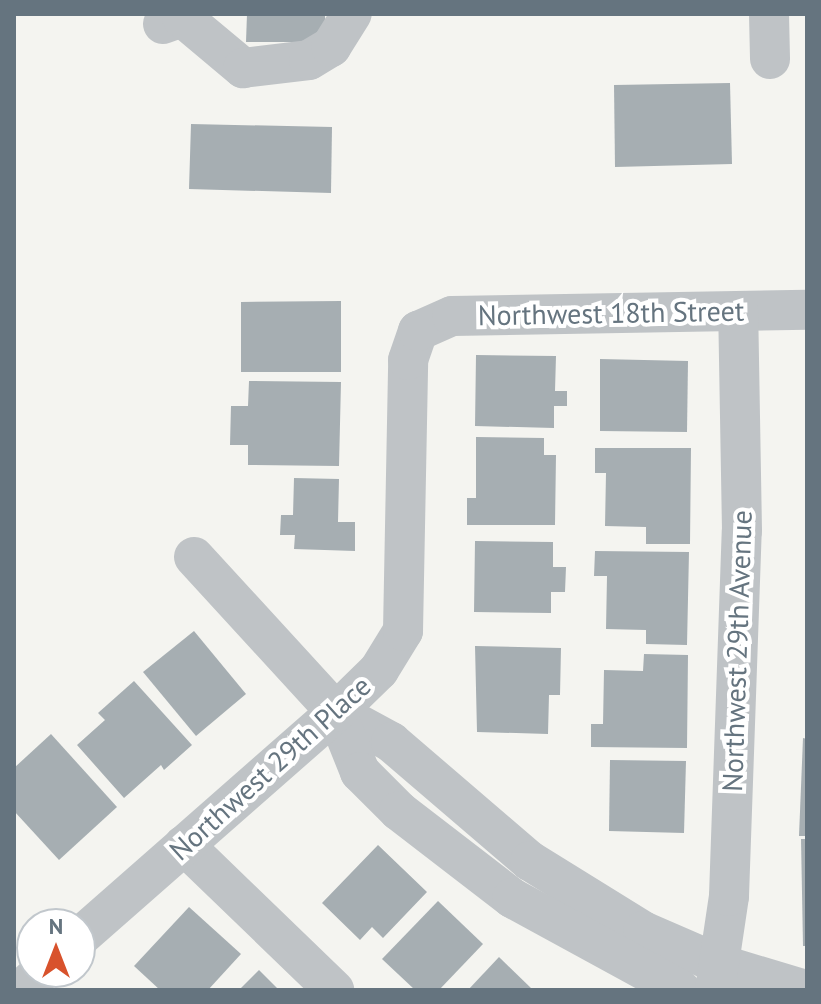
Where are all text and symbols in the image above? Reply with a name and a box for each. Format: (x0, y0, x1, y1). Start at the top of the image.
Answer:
street label: Northwest 18th Street (477, 294, 745, 332)
street label: Northwest 29th Avenue (715, 509, 759, 793)
street label: Northwest 29th Place (163, 669, 377, 867)
north arrow (16, 908, 96, 988)
text: N (49, 912, 63, 940)

